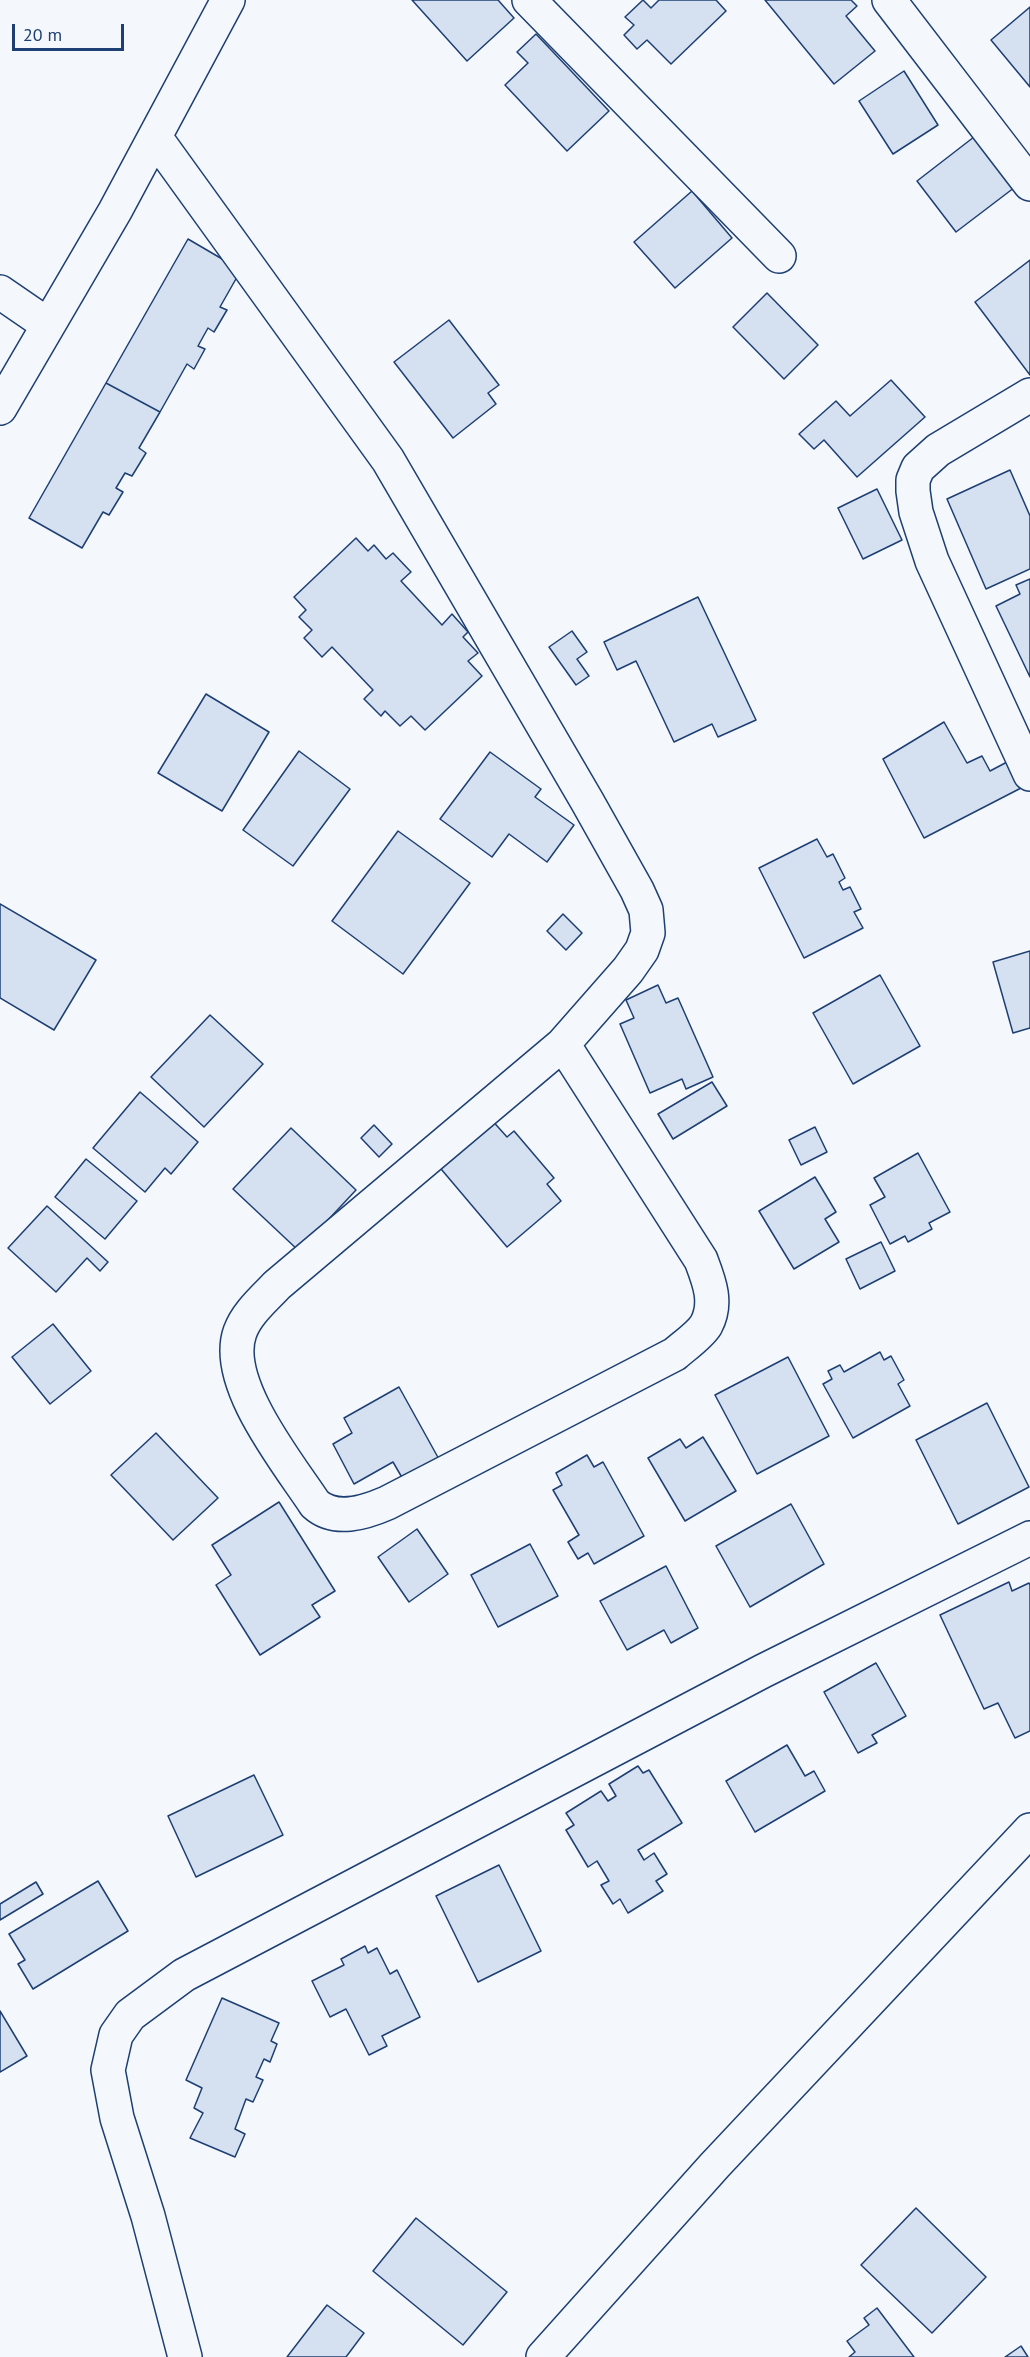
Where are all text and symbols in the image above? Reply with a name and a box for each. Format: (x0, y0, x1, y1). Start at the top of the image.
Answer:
scale bar (15, 12, 128, 50)
text: 20 m (23, 23, 62, 46)

